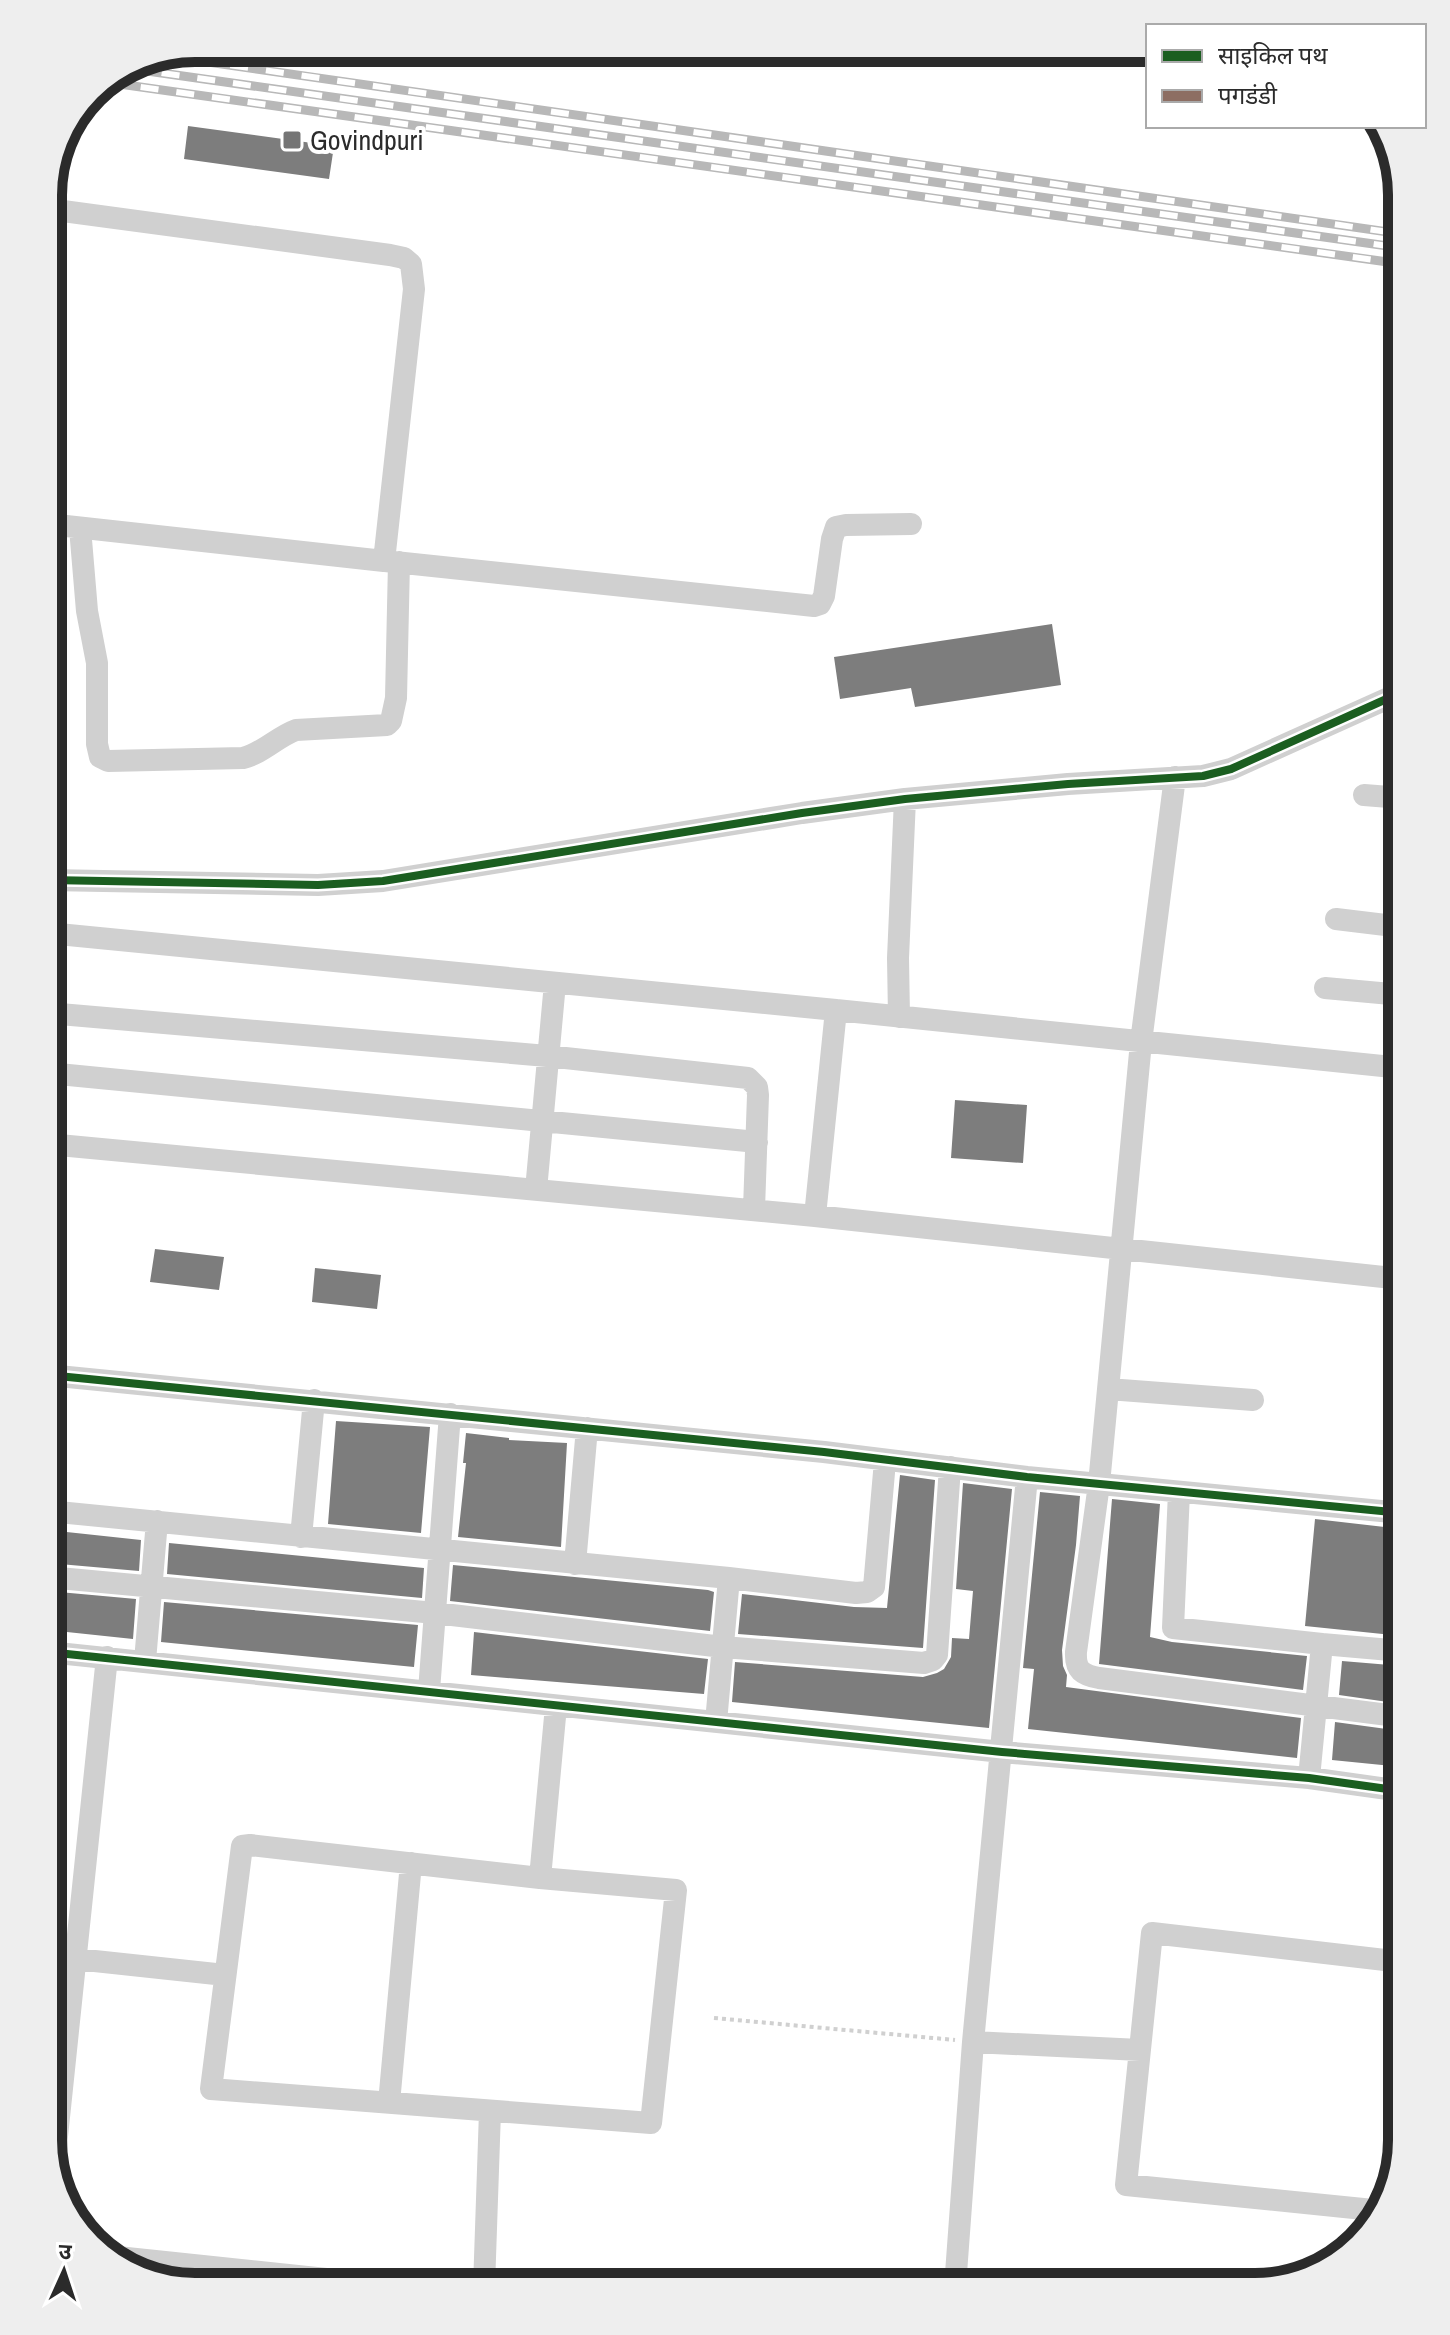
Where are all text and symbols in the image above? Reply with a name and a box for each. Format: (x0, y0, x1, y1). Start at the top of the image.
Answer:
legend (1146, 24, 1426, 128)
text: साइकिल पथ (1218, 39, 1328, 71)
text: पगडंडी (1218, 79, 1278, 111)
place label: Govindpuri (310, 121, 424, 159)
marker: Govindpuri (281, 129, 303, 151)
north arrow (24, 2231, 104, 2311)
text: उ (58, 2236, 73, 2266)

